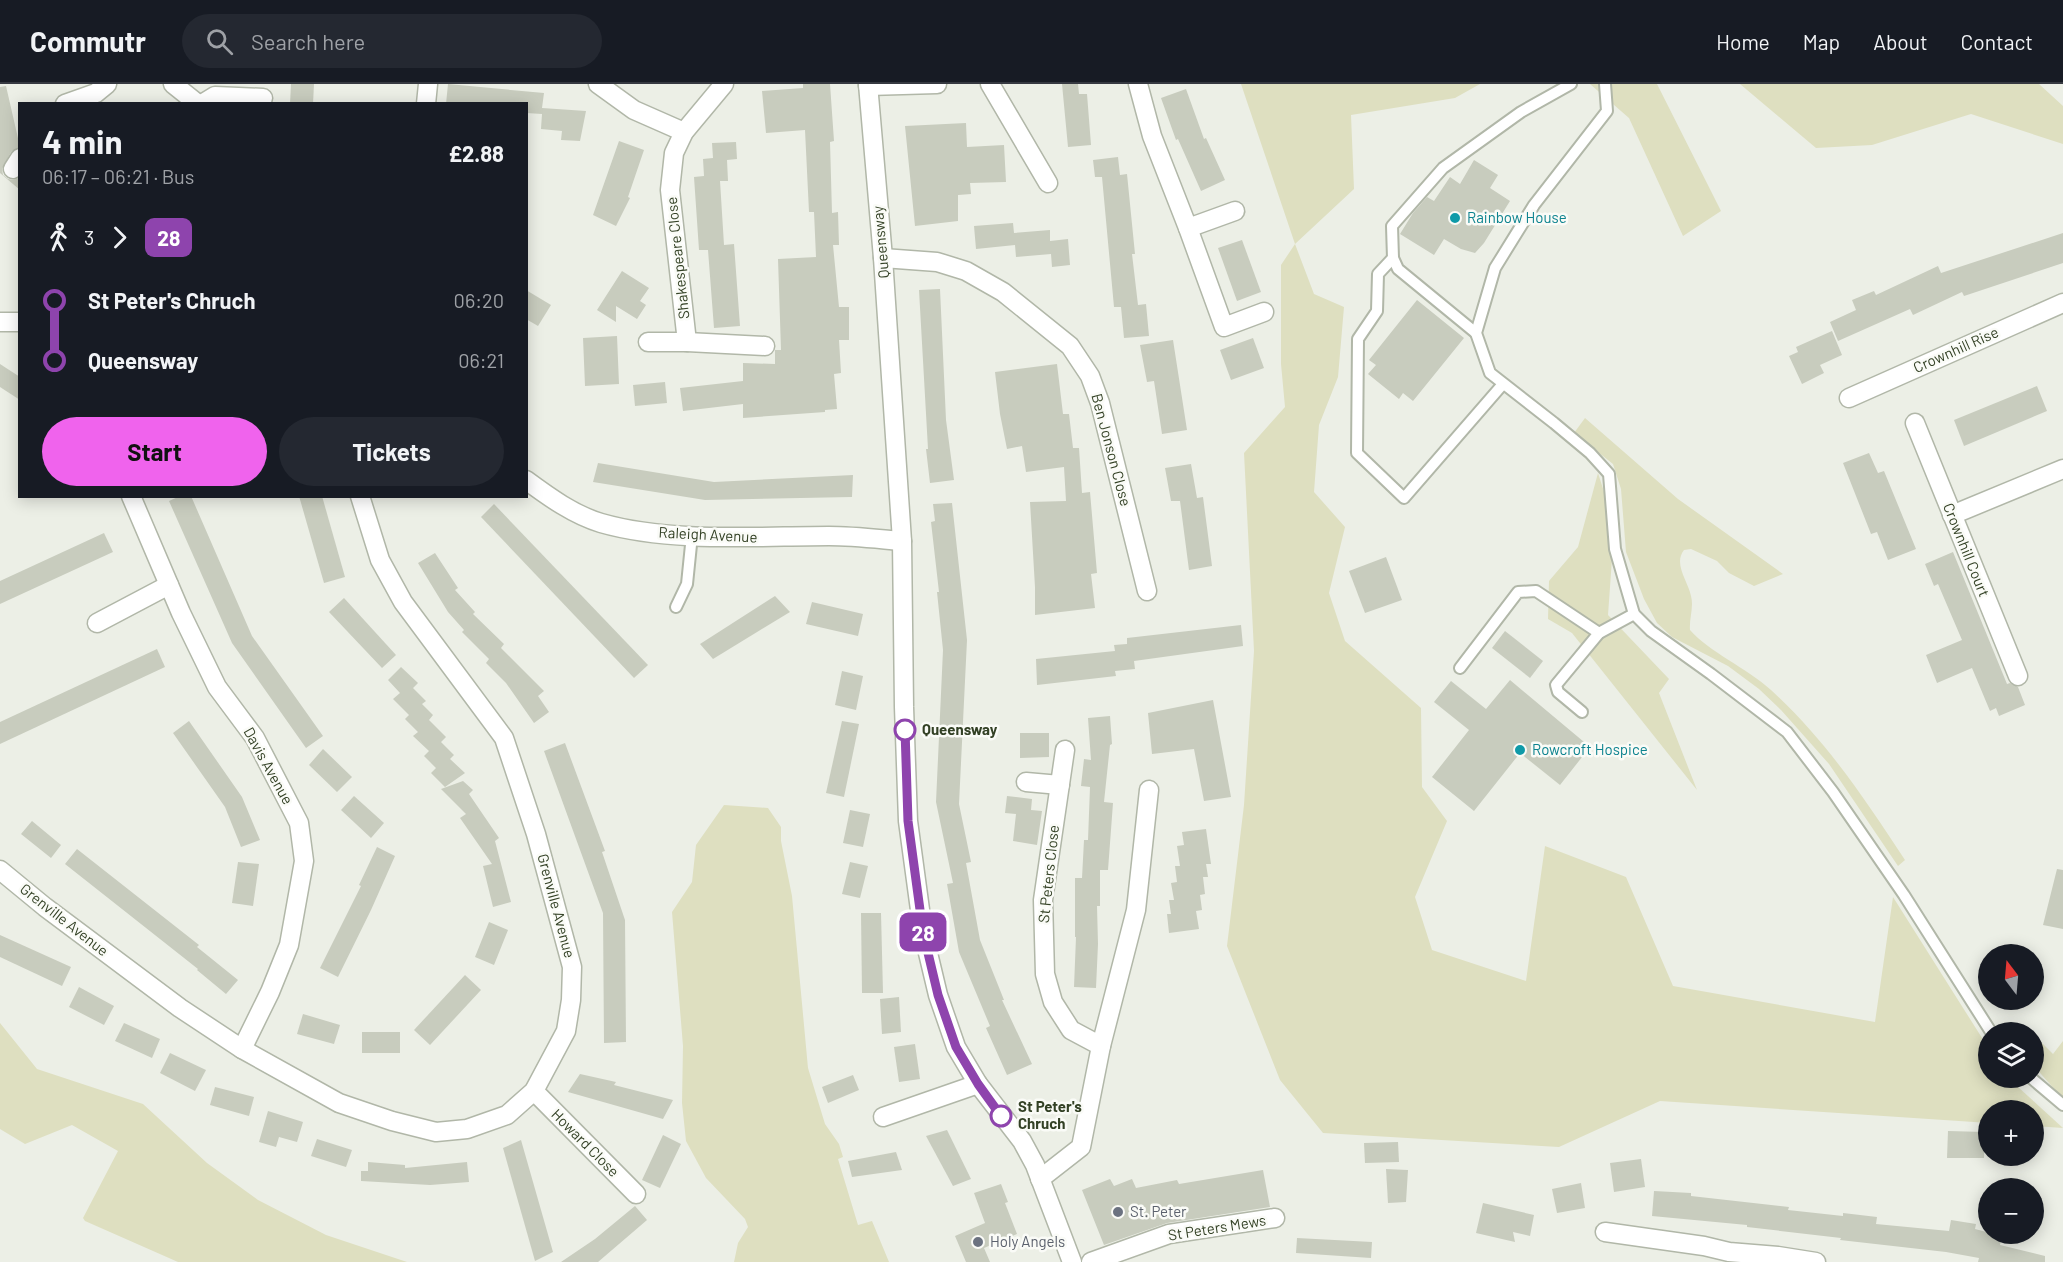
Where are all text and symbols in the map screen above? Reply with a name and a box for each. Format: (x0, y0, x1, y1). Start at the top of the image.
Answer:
search box (182, 14, 602, 68)
text: Commutr (30, 24, 146, 58)
icon: search (203, 25, 236, 58)
text: Search here (251, 28, 365, 54)
text: Home (1716, 29, 1770, 54)
text: Map (1803, 29, 1840, 54)
text: About (1873, 29, 1928, 54)
text: Contact (1961, 29, 2033, 54)
text: 4 min (42, 121, 123, 161)
text: £2.88 (448, 140, 504, 166)
text: 06:17 – 06:21 · Bus (42, 164, 194, 188)
street label: Shakespeare Close (662, 196, 692, 320)
street label: Queensway (868, 205, 892, 279)
place label: Rainbow House (1467, 208, 1567, 226)
marker: Rainbow House (1448, 211, 1462, 225)
icon: walk (42, 221, 75, 254)
icon: forward (103, 221, 136, 254)
text: 3 (84, 225, 94, 249)
text: 28 (157, 225, 180, 250)
text: St Peter's Chruch (88, 287, 255, 313)
text: 06:20 (454, 288, 504, 312)
street label: Crownhill Rise (1910, 322, 2001, 376)
text: Queensway (88, 347, 198, 373)
text: 06:21 (458, 348, 504, 372)
street label: Ben Jonson Close (1088, 391, 1136, 508)
button: Start (42, 417, 267, 486)
button: Tickets (279, 417, 504, 486)
street label: Crownhill Court (1940, 500, 1994, 599)
street label: Raleigh Avenue (658, 522, 758, 546)
marker: Queensway (894, 719, 916, 741)
place label: Queensway (922, 720, 998, 738)
street label: Davis Avenue (240, 724, 297, 807)
place label: Rowcroft Hospice (1532, 740, 1648, 758)
marker: Rowcroft Hospice (1513, 743, 1527, 757)
street label: St Peters Close (1034, 824, 1062, 924)
street label: Grenville Avenue (534, 852, 580, 960)
street label: Grenville Avenue (17, 879, 112, 959)
line badge: 28 (896, 912, 950, 952)
text: 28 (911, 920, 935, 945)
north arrow (1978, 944, 2044, 1010)
map controls (1978, 944, 2044, 1244)
button: layers (1978, 1022, 2044, 1088)
place label: St Peter's Chruch (1018, 1097, 1082, 1132)
button: + (1978, 1100, 2044, 1166)
street label: Howard Close (548, 1105, 623, 1180)
marker: St Peter's Chruch (990, 1105, 1012, 1127)
button: − (1978, 1178, 2044, 1244)
place label: St. Peter (1130, 1202, 1187, 1220)
marker: St. Peter (1111, 1205, 1125, 1219)
street label: St Peters Mews (1167, 1210, 1267, 1244)
place label: Holy Angels (990, 1232, 1065, 1250)
marker: Holy Angels (971, 1235, 985, 1249)

